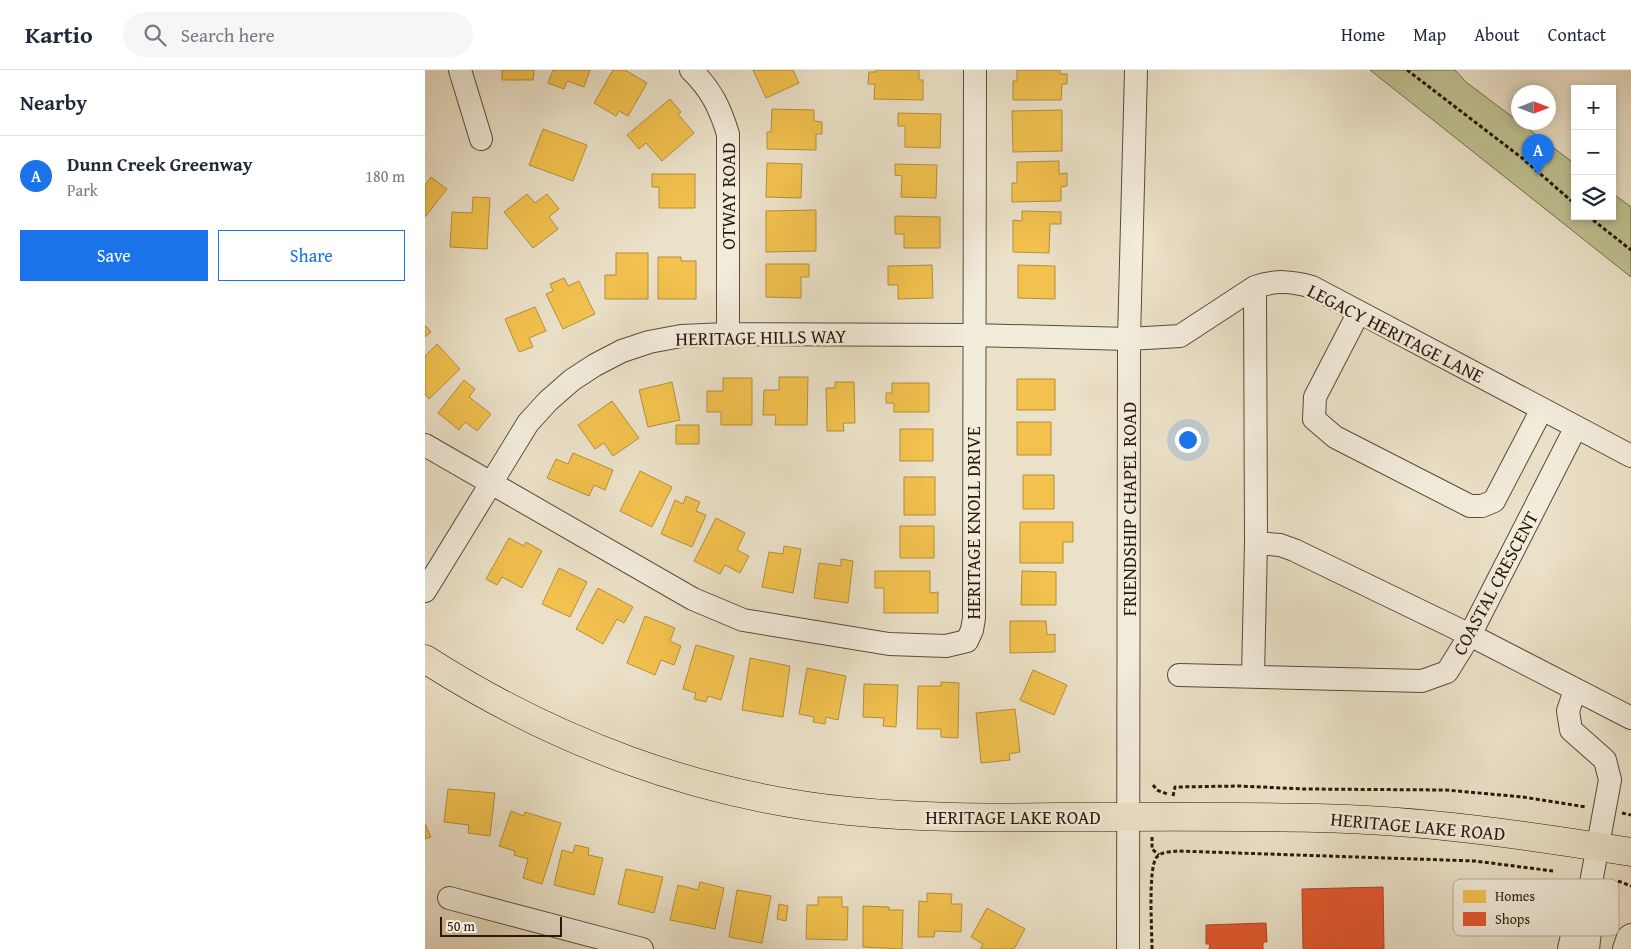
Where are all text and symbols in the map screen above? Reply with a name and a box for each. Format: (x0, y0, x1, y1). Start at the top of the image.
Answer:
search box (123, 12, 473, 57)
text: Kartio (25, 17, 93, 52)
icon: search (141, 21, 169, 49)
text: Search here (181, 21, 275, 49)
text: Home (1341, 21, 1385, 48)
text: Map (1413, 21, 1446, 48)
text: About (1474, 21, 1520, 48)
text: Contact (1548, 21, 1606, 48)
north arrow (1511, 85, 1556, 130)
map controls (1571, 85, 1616, 220)
button: + (1571, 85, 1616, 130)
text: Nearby (20, 87, 87, 118)
button: − (1571, 130, 1616, 175)
pin: A (1522, 134, 1554, 175)
street label: OTWAY ROAD (714, 142, 742, 250)
text: Dunn Creek Greenway (67, 150, 253, 178)
text: A (31, 164, 41, 188)
text: 180 m (365, 164, 405, 188)
button: layers (1571, 175, 1616, 220)
text: Park (67, 178, 98, 202)
button: Save (20, 230, 208, 281)
button: Share (218, 230, 405, 281)
street label: LEGACY HERITAGE LANE (1303, 276, 1489, 390)
street label: HERITAGE HILLS WAY (675, 321, 847, 352)
street label: FRIENDSHIP CHAPEL ROAD (1115, 402, 1143, 616)
street label: HERITAGE KNOLL DRIVE (959, 426, 987, 620)
your location (1175, 427, 1201, 453)
street label: COASTAL CRESCENT (1445, 506, 1545, 660)
street label: HERITAGE LAKE ROAD (925, 803, 1101, 831)
street label: HERITAGE LAKE ROAD (1329, 804, 1507, 848)
legend (1453, 879, 1619, 936)
text: Homes (1495, 886, 1535, 906)
text: Shops (1495, 909, 1530, 929)
scale bar (440, 914, 563, 937)
text: 50 m (447, 916, 475, 936)

